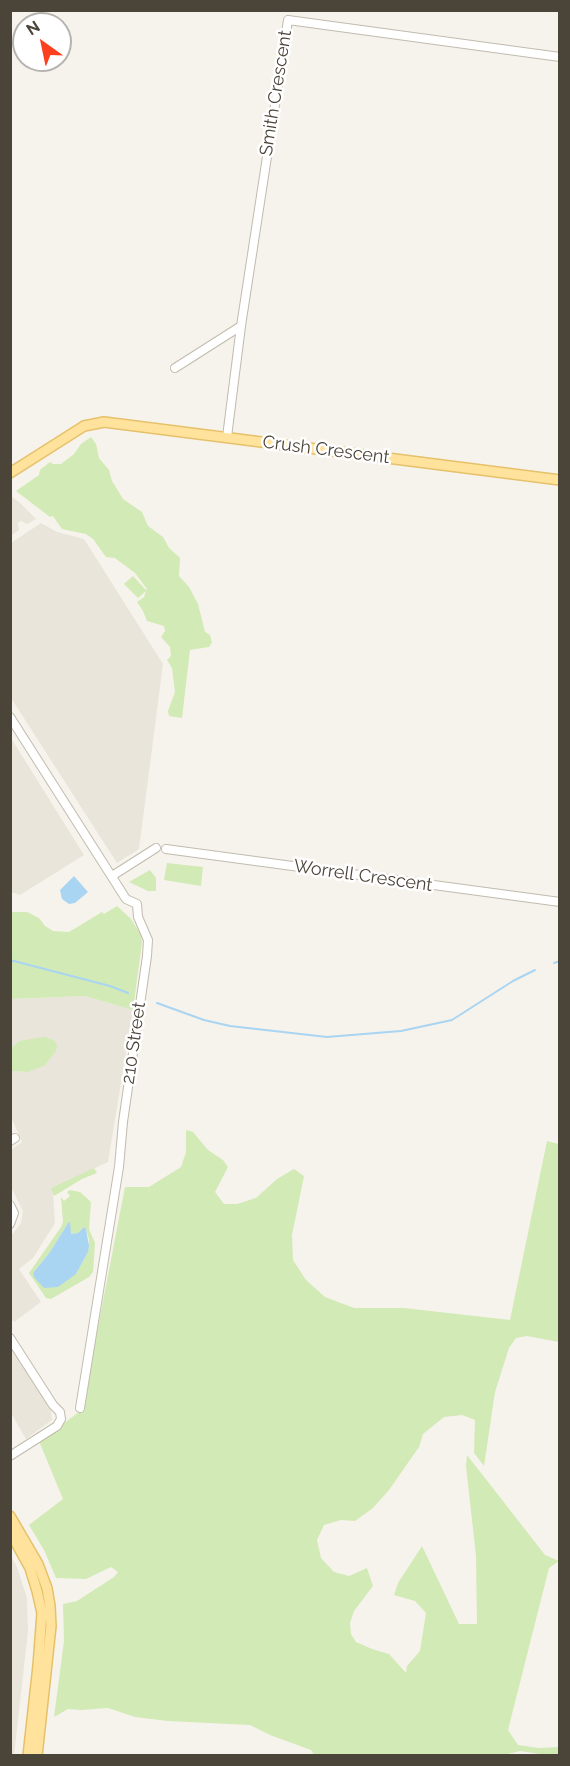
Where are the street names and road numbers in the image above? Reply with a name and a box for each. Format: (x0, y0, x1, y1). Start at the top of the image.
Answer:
street label: Smith Crescent (255, 29, 297, 157)
street label: Crush Crescent (261, 432, 391, 468)
street label: Worrell Crescent (292, 856, 434, 896)
street label: 210 Street (118, 1001, 150, 1085)

